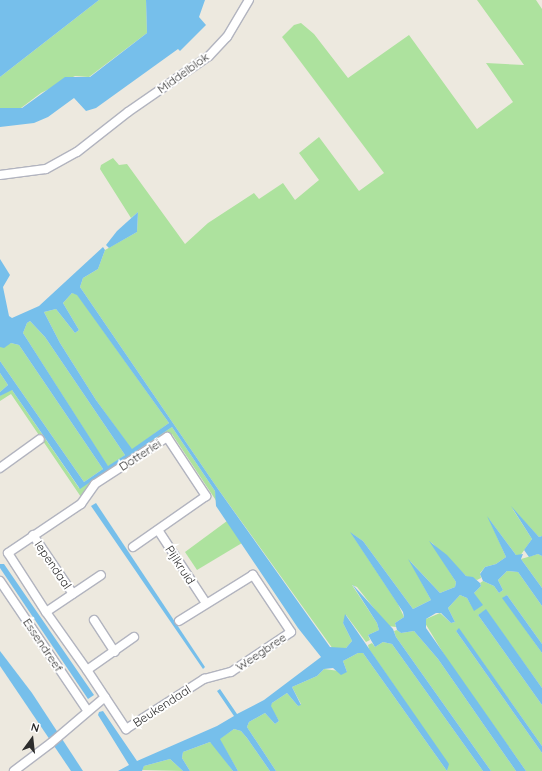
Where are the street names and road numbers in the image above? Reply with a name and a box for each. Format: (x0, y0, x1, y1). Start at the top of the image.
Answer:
street label: Middelblok (154, 49, 212, 97)
street label: Dotterlei (116, 436, 164, 474)
street label: Iependaal (32, 538, 74, 592)
street label: Pijlkruid (162, 543, 198, 587)
street label: Essendreef (20, 616, 66, 674)
street label: Weegbree (233, 630, 289, 674)
street label: Beukendaal (130, 682, 194, 730)

